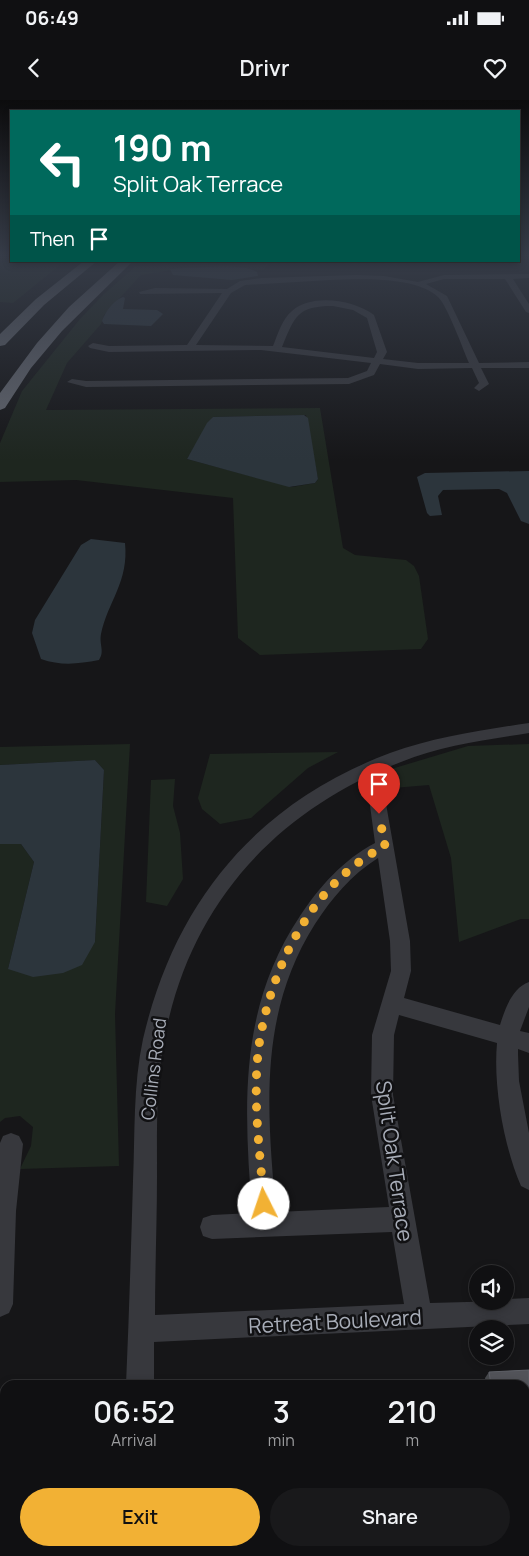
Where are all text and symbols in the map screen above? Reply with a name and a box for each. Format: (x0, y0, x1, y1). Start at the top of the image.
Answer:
text: 06:49 (25, 5, 79, 31)
text: Drivr (240, 53, 289, 83)
icon: back (20, 54, 48, 82)
icon: heart (481, 54, 509, 82)
text: 190 m (113, 124, 212, 172)
icon: left (30, 130, 95, 195)
text: Split Oak Terrace (113, 169, 283, 199)
icon: arrive (85, 225, 113, 253)
text: Then (30, 226, 75, 252)
pin (358, 763, 400, 814)
icon: arrive (365, 770, 393, 798)
street label: Collins Road (135, 1017, 171, 1121)
street label: Split Oak Terrace (370, 1079, 420, 1243)
position arrow (237, 1177, 289, 1229)
map controls (469, 1265, 514, 1365)
button: sound (469, 1265, 514, 1310)
street label: Retreat Boulevard (248, 1302, 422, 1340)
button: layers (469, 1320, 514, 1365)
text: 06:52 (93, 1391, 175, 1432)
text: 3 (273, 1391, 290, 1432)
text: 210 (388, 1391, 437, 1432)
text: Arrival (111, 1429, 157, 1451)
text: min (268, 1429, 295, 1451)
text: m (406, 1429, 419, 1451)
button: Exit (20, 1488, 260, 1546)
button: Share (270, 1488, 510, 1546)

